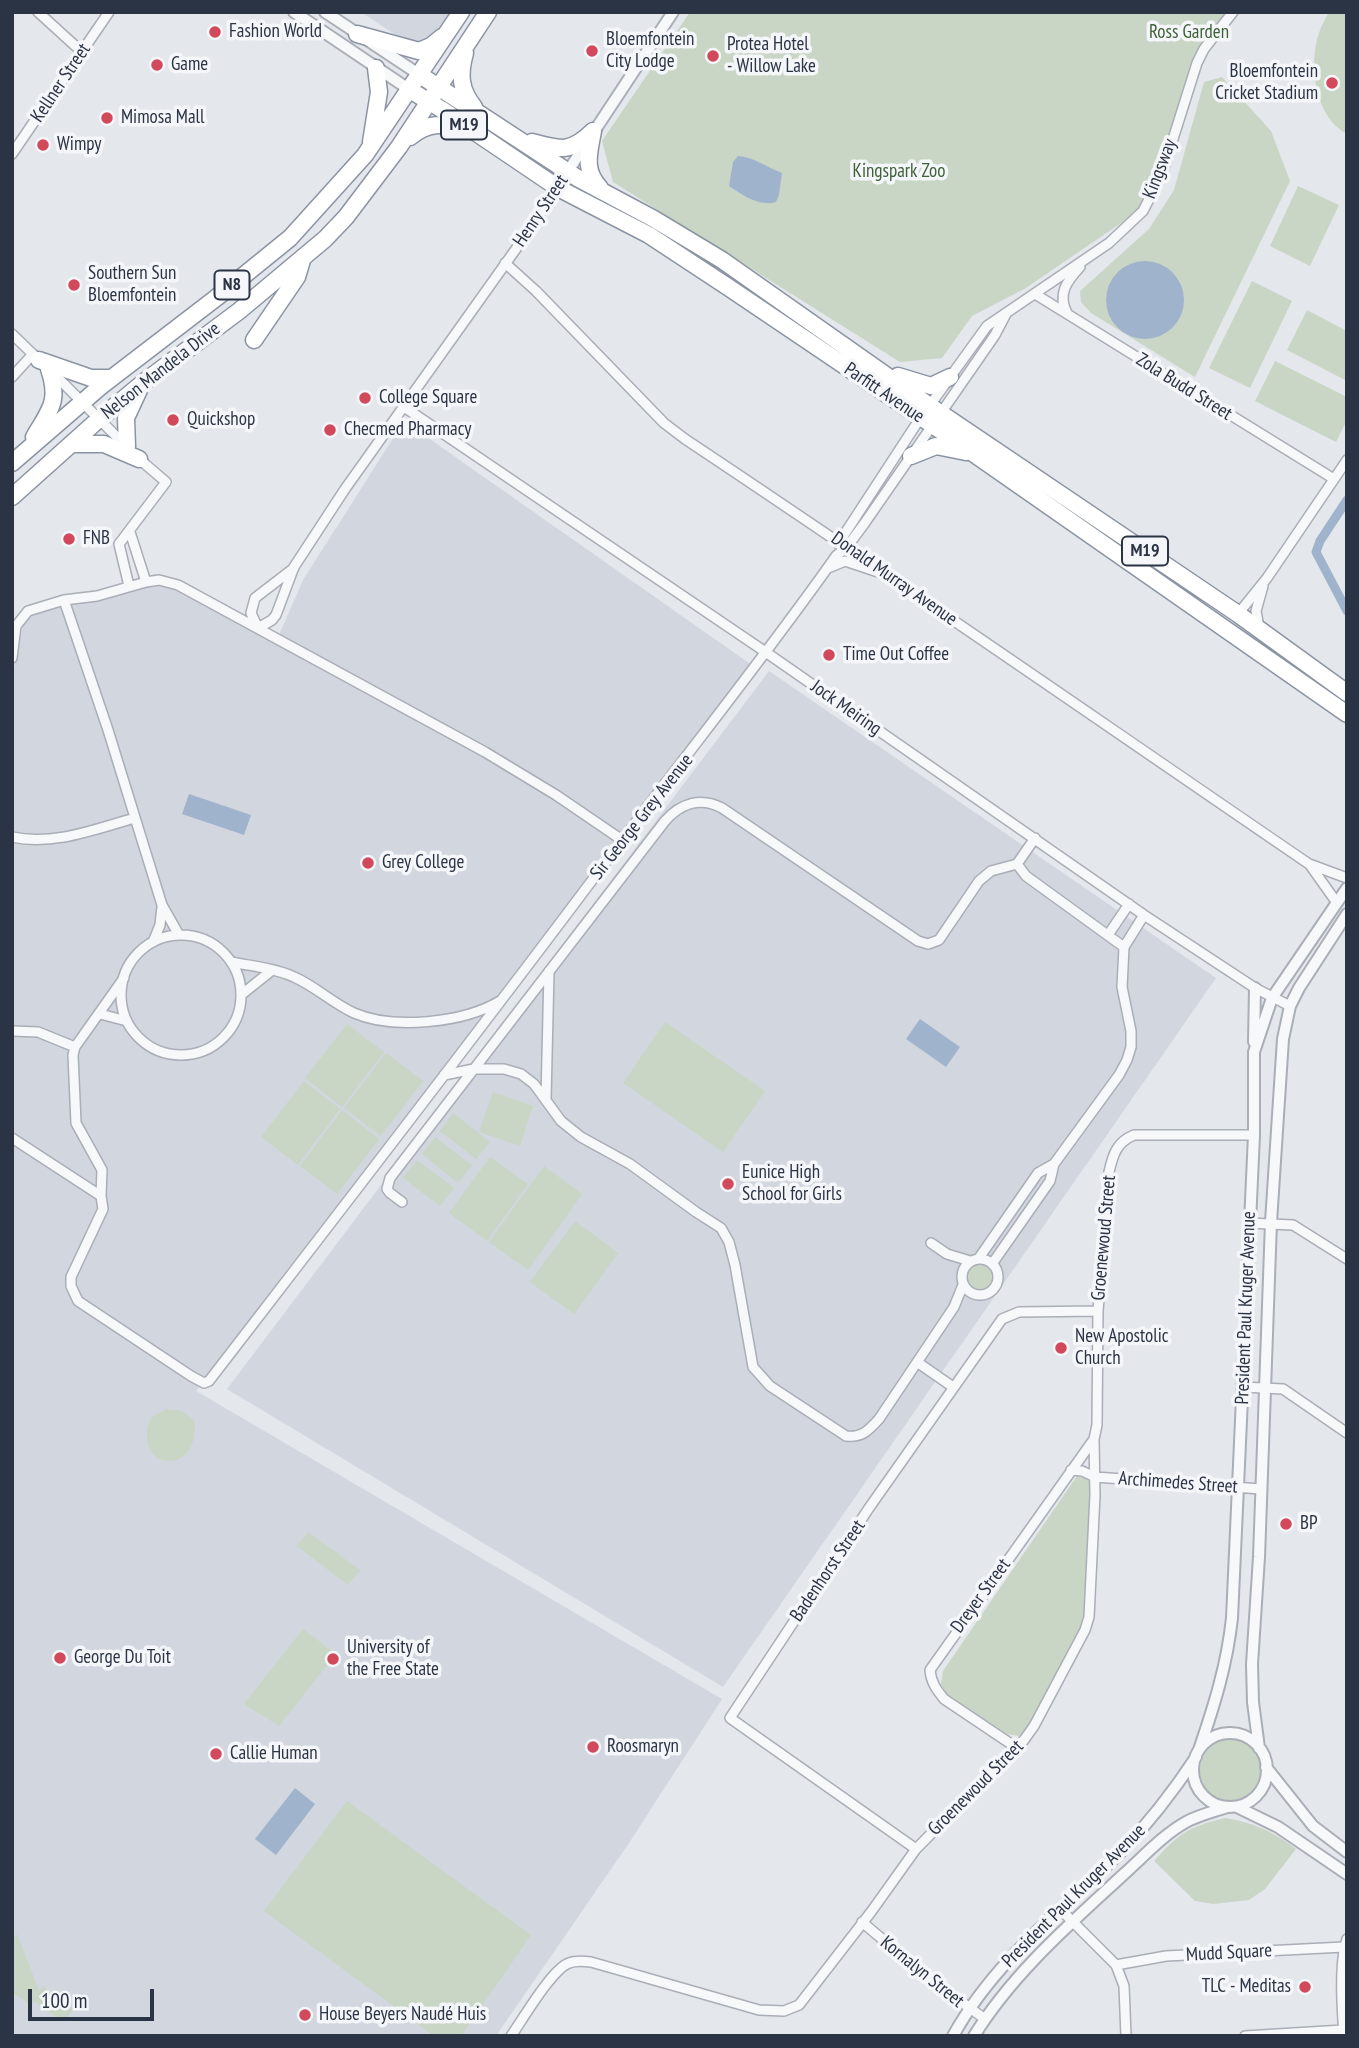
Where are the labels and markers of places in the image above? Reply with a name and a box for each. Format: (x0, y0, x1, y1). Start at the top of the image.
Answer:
place label: Fashion World (229, 21, 322, 43)
marker: Fashion World (207, 24, 223, 40)
place label: Bloemfontein City Lodge (606, 29, 694, 73)
place label: Protea Hotel - Willow Lake (727, 34, 816, 78)
marker: Bloemfontein City Lodge (584, 43, 600, 59)
marker: Protea Hotel - Willow Lake (705, 48, 721, 64)
place label: Game (171, 54, 208, 76)
marker: Game (149, 57, 165, 73)
place label: Bloemfontein Cricket Stadium (1215, 61, 1318, 105)
marker: Bloemfontein Cricket Stadium (1324, 75, 1340, 91)
place label: Mimosa Mall (121, 107, 204, 129)
marker: Mimosa Mall (99, 110, 115, 126)
place label: Wimpy (57, 134, 101, 156)
marker: Wimpy (35, 137, 51, 153)
place label: Southern Sun Bloemfontein (88, 263, 176, 307)
marker: Southern Sun Bloemfontein (66, 277, 82, 293)
place label: College Square (379, 387, 477, 409)
marker: College Square (357, 390, 373, 406)
place label: Quickshop (187, 409, 255, 431)
marker: Quickshop (165, 412, 181, 428)
place label: Checmed Pharmacy (344, 419, 471, 441)
marker: Checmed Pharmacy (322, 422, 338, 438)
place label: FNB (83, 528, 110, 550)
marker: FNB (61, 531, 77, 547)
place label: Time Out Coffee (843, 644, 949, 666)
marker: Time Out Coffee (821, 647, 837, 663)
place label: Grey College (382, 852, 464, 874)
marker: Grey College (360, 855, 376, 871)
place label: Eunice High School for Girls (742, 1162, 842, 1206)
marker: Eunice High School for Girls (720, 1176, 736, 1192)
place label: New Apostolic Church (1075, 1326, 1169, 1370)
marker: New Apostolic Church (1053, 1340, 1069, 1356)
place label: BP (1300, 1513, 1318, 1535)
marker: BP (1278, 1516, 1294, 1532)
place label: University of the Free State (347, 1637, 439, 1681)
place label: George Du Toit (74, 1647, 171, 1669)
marker: George Du Toit (52, 1650, 68, 1666)
marker: University of the Free State (325, 1651, 341, 1667)
place label: Roosmaryn (607, 1736, 679, 1758)
marker: Roosmaryn (585, 1739, 601, 1755)
place label: Callie Human (230, 1743, 318, 1765)
marker: Callie Human (208, 1746, 224, 1762)
place label: TLC - Meditas (1202, 1976, 1291, 1998)
marker: TLC - Meditas (1297, 1979, 1313, 1995)
place label: House Beyers Naudé Huis (319, 2004, 486, 2026)
marker: House Beyers Naudé Huis (297, 2007, 313, 2023)

